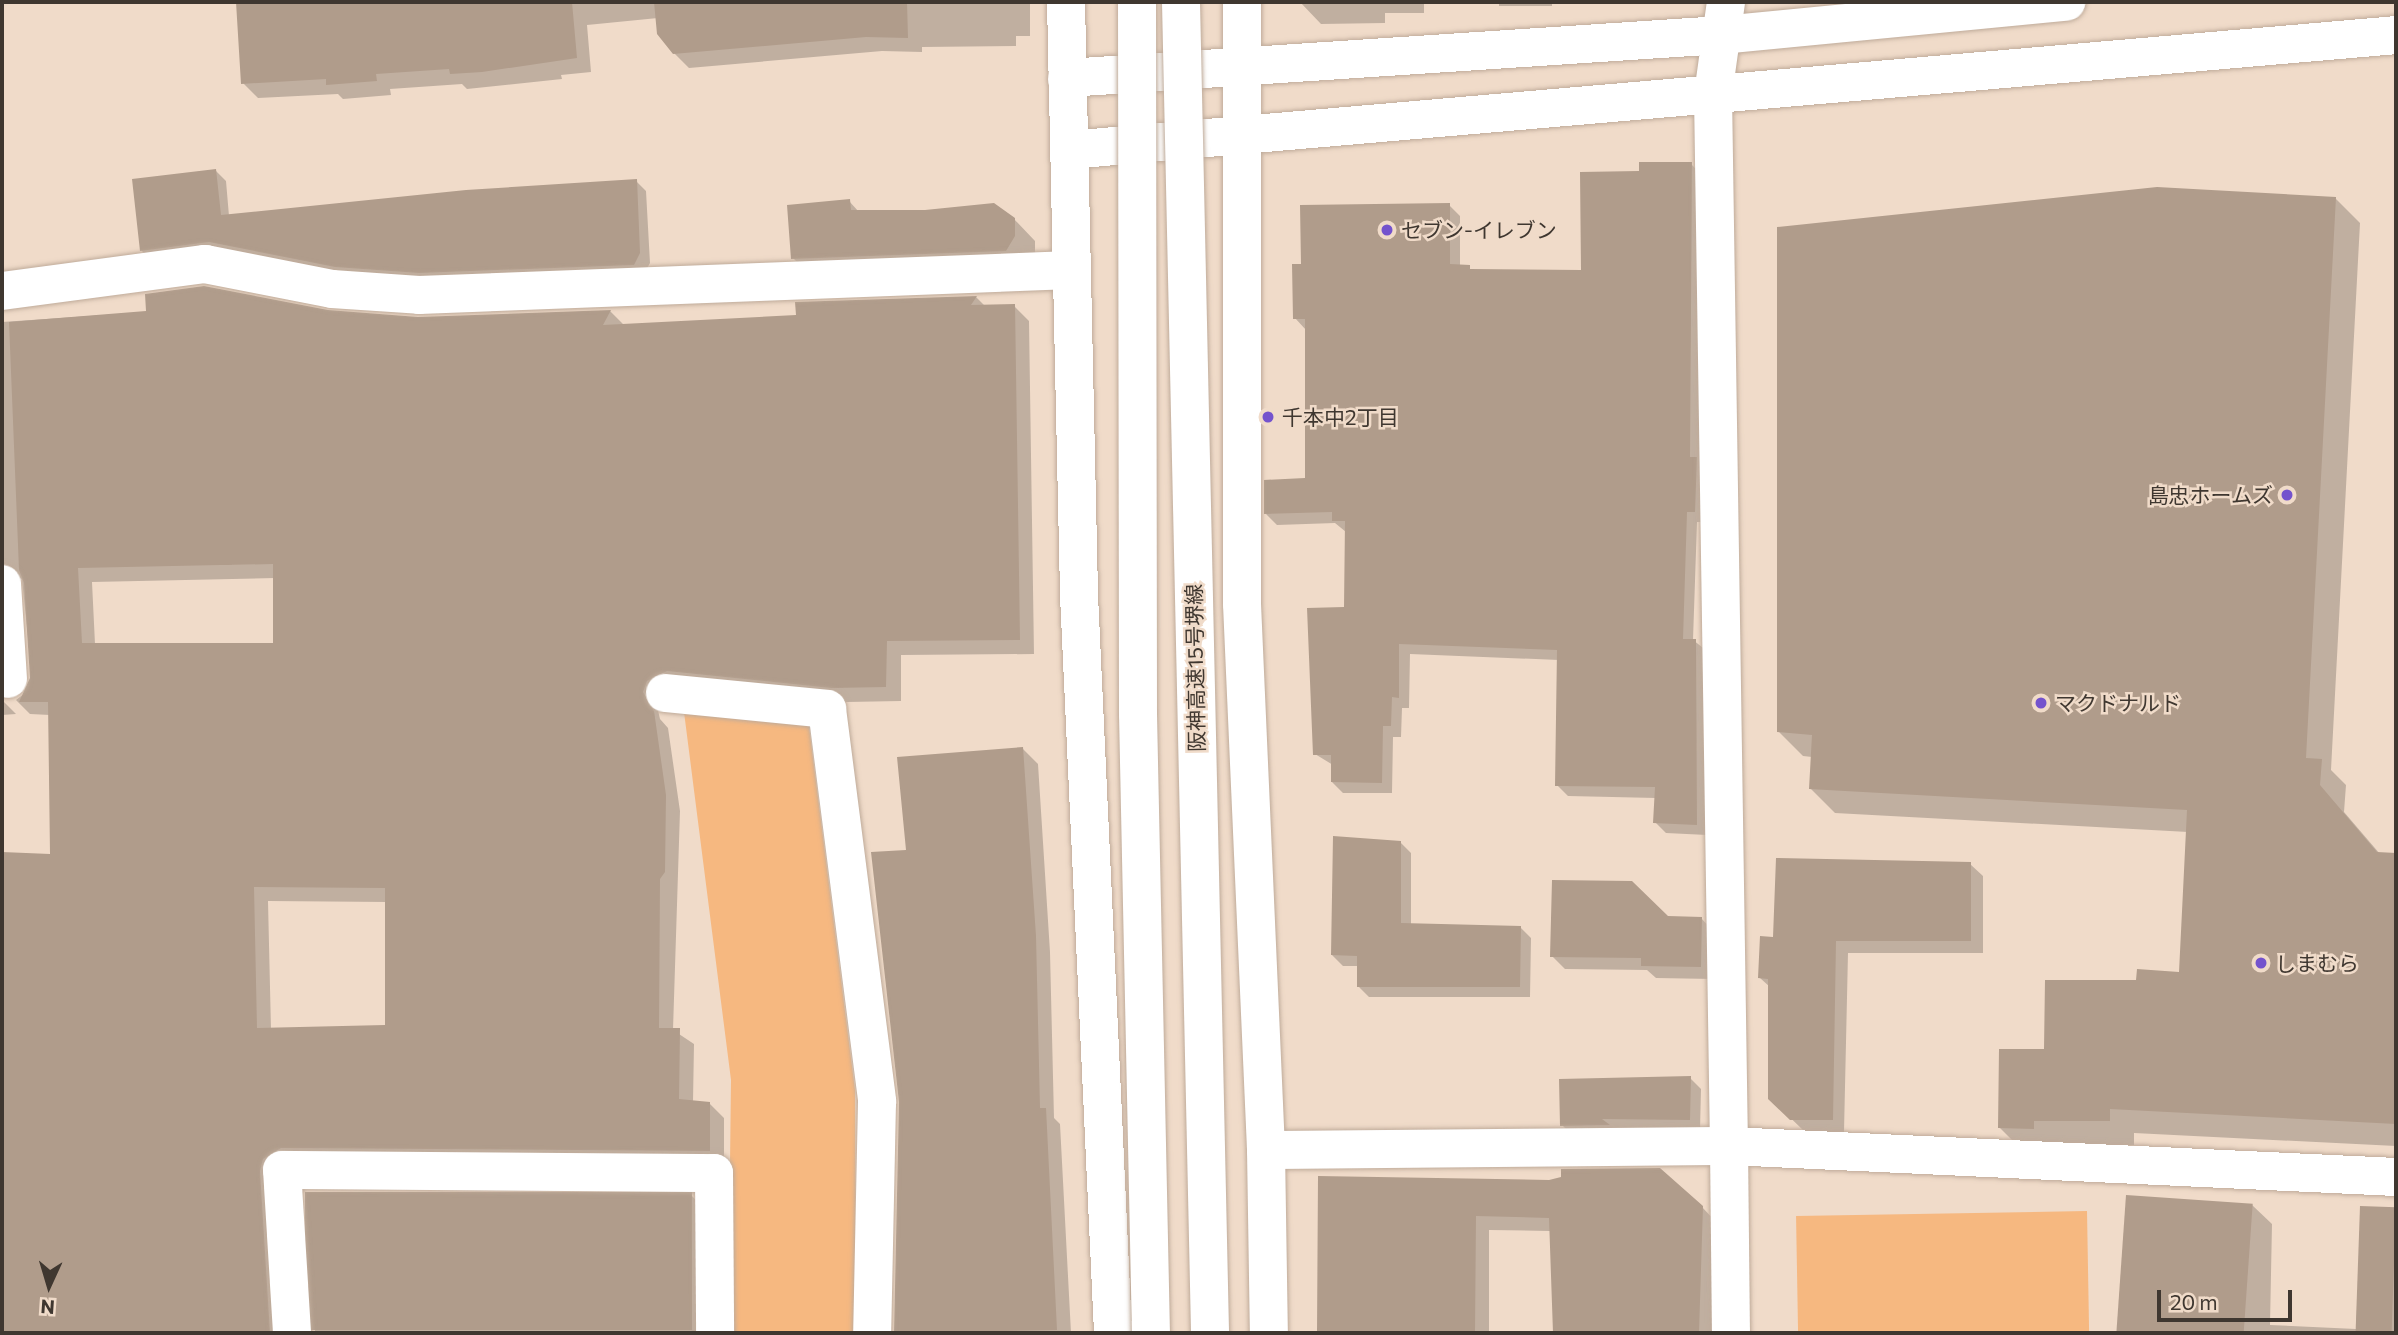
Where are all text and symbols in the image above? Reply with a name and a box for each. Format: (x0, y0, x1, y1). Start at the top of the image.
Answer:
place label: セブン-イレブン (1401, 217, 1557, 243)
marker: セブン-イレブン (1379, 222, 1395, 238)
place label: 千本中2丁目 (1282, 404, 1399, 430)
marker: 千本中2丁目 (1260, 409, 1276, 425)
place label: 島忠ホームズ (2147, 482, 2273, 508)
marker: 島忠ホームズ (2279, 487, 2295, 503)
street label: 阪神高速15号堺線 (1181, 584, 1209, 752)
place label: マクドナルド (2055, 690, 2181, 716)
marker: マクドナルド (2033, 695, 2049, 711)
place label: しまむら (2275, 950, 2359, 976)
marker: しまむら (2253, 955, 2269, 971)
north arrow (14, 1251, 84, 1321)
scale bar (2160, 1276, 2295, 1320)
text: 20 m (2170, 1289, 2218, 1314)
text: N (40, 1295, 55, 1319)

